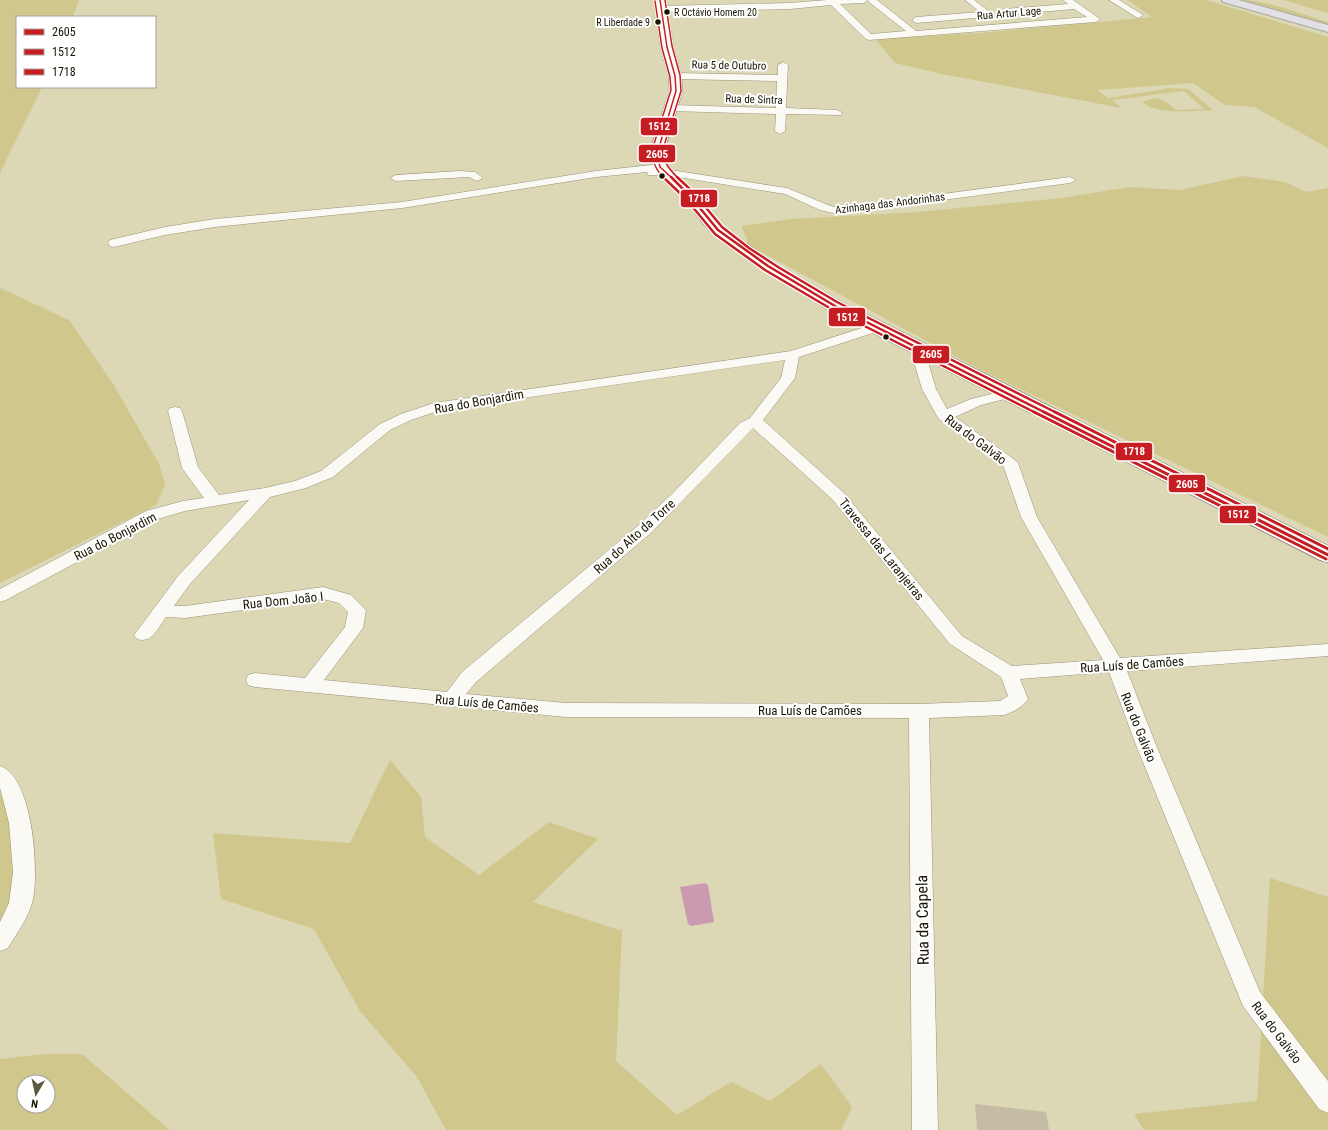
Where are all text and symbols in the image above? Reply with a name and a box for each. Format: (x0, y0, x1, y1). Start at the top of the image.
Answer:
street label: Rua Artur Lage (976, 4, 1042, 23)
marker: R Octávio Homem 20 (662, 7, 672, 17)
place label: R Octávio Homem 20 (674, 7, 757, 18)
legend (16, 16, 156, 88)
place label: R Liberdade 9 (596, 17, 650, 28)
marker: R Liberdade 9 (653, 17, 663, 27)
text: 2605 (52, 25, 76, 39)
text: 1512 (52, 45, 76, 59)
street label: Rua 5 de Outubro (692, 58, 767, 73)
text: 1718 (52, 65, 76, 79)
street label: Rua de Sintra (725, 92, 783, 107)
line badge: 1512 (640, 117, 678, 136)
text: 1512 (648, 120, 671, 133)
line badge: 2605 (638, 144, 676, 163)
text: 2605 (646, 148, 669, 161)
unlabelled marker (657, 171, 667, 181)
line badge: 1718 (680, 189, 718, 208)
street label: Azinhaga das Andorinhas (834, 190, 946, 217)
text: 1718 (688, 192, 711, 205)
line badge: 1512 (828, 307, 866, 327)
text: 1512 (836, 311, 859, 324)
unlabelled marker (881, 332, 891, 342)
line badge: 2605 (912, 345, 950, 364)
text: 2605 (920, 348, 943, 361)
street label: Rua do Bonjardim (433, 386, 525, 417)
street label: Rua do Galvão (942, 411, 1010, 467)
line badge: 1718 (1115, 442, 1153, 461)
text: 1718 (1123, 445, 1146, 458)
line badge: 2605 (1168, 474, 1206, 493)
text: 2605 (1176, 478, 1199, 491)
street label: Travessa das Laranjeiras (836, 495, 927, 603)
street label: Rua do Alto da Torre (591, 496, 678, 577)
line badge: 1512 (1219, 505, 1257, 524)
text: 1512 (1227, 508, 1250, 521)
street label: Rua do Bonjardim (72, 509, 159, 564)
street label: Rua Dom João I (242, 589, 324, 612)
street label: Rua Luís de Camões (1080, 653, 1185, 676)
street label: Rua do Galvão (1118, 690, 1159, 764)
street label: Rua Luís de Camões (434, 691, 539, 716)
street label: Rua Luís de Camões (758, 703, 862, 718)
street label: Rua da Capela (912, 875, 933, 965)
street label: Rua do Galvão (1249, 998, 1305, 1066)
north arrow (16, 1074, 56, 1114)
text: N (30, 1096, 39, 1110)

